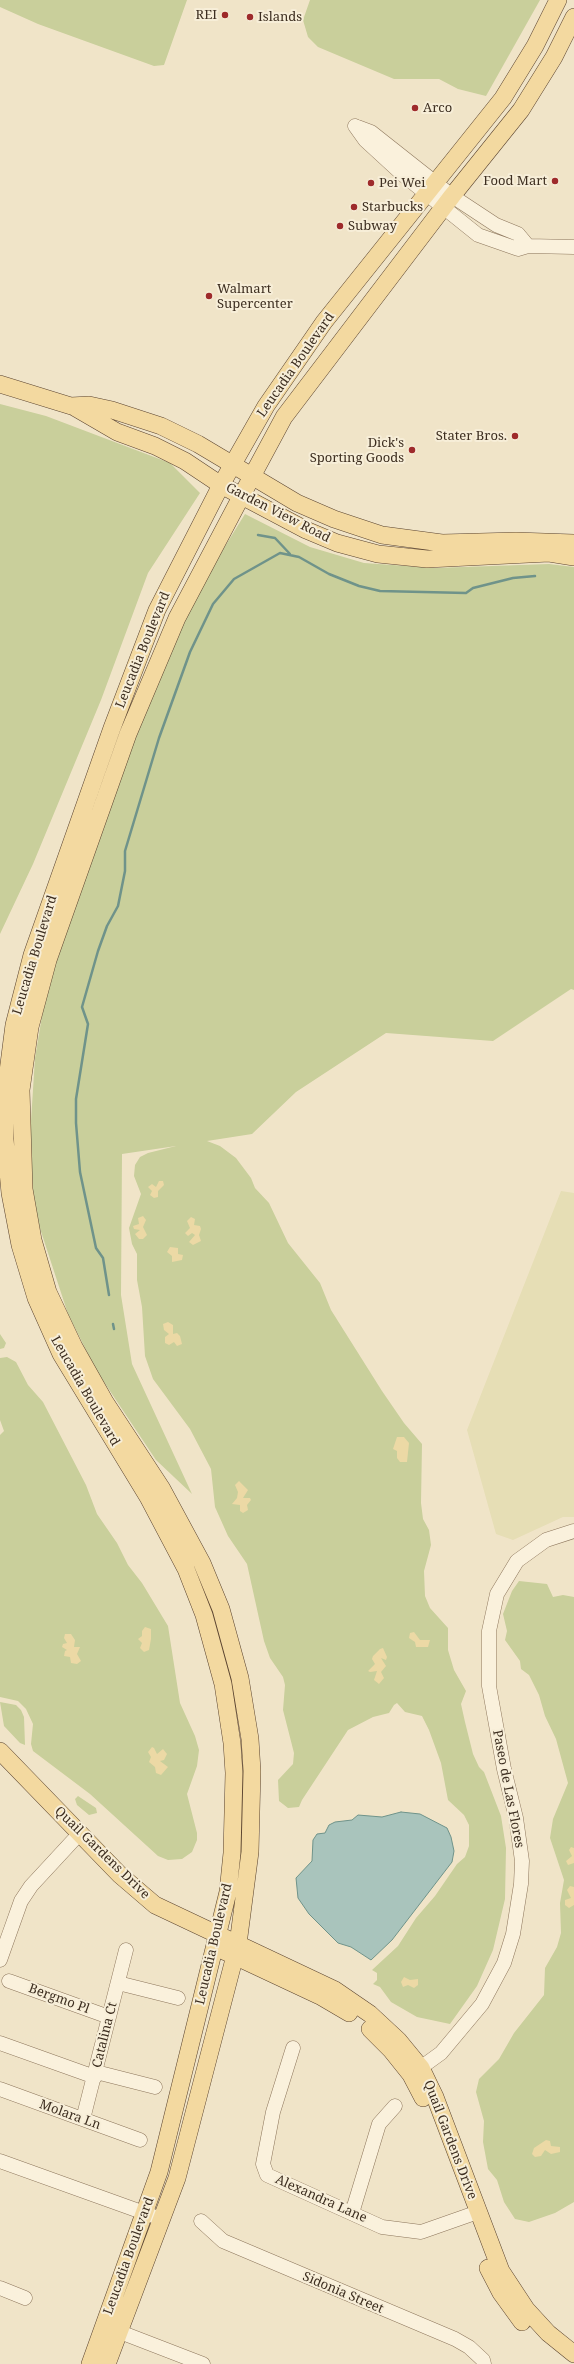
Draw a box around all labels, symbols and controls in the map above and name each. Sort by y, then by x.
place label: REI [196,7,217,23]
place label: Islands [258,9,302,25]
marker: REI [220,10,230,20]
marker: Islands [245,12,255,22]
place label: Arco [423,100,452,116]
marker: Arco [410,103,420,113]
place label: Food Mart [483,173,547,189]
place label: Pei Wei [379,175,425,191]
marker: Food Mart [550,176,560,186]
marker: Pei Wei [366,178,376,188]
place label: Starbucks [362,199,423,215]
marker: Starbucks [349,202,359,212]
place label: Subway [348,218,397,234]
marker: Subway [335,221,345,231]
place label: Walmart Supercenter [217,281,293,312]
marker: Walmart Supercenter [204,291,214,301]
street label: Leucadia Boulevard [254,310,338,420]
place label: Stater Bros. [436,428,507,444]
marker: Stater Bros. [510,431,520,441]
place label: Dick's Sporting Goods [310,435,404,466]
marker: Dick's Sporting Goods [407,445,417,455]
street label: Garden View Road [223,480,333,546]
street label: Leucadia Boulevard [113,590,173,710]
street label: Leucadia Boulevard [9,893,61,1017]
street label: Leucadia Boulevard [47,1333,123,1449]
street label: Paseo de Las Flores [489,1729,527,1849]
street label: Quail Gardens Drive [51,1804,153,1902]
street label: Leucadia Boulevard [192,1882,236,2006]
street label: Bergmo Pl [26,1981,92,2017]
street label: Catalina Ct [89,2001,121,2069]
street label: Quail Gardens Drive [420,2078,480,2202]
street label: Molara Ln [37,2097,103,2133]
street label: Alexandra Lane [273,2172,369,2226]
street label: Leucadia Boulevard [100,2195,158,2317]
street label: Sidonia Street [300,2269,386,2317]

